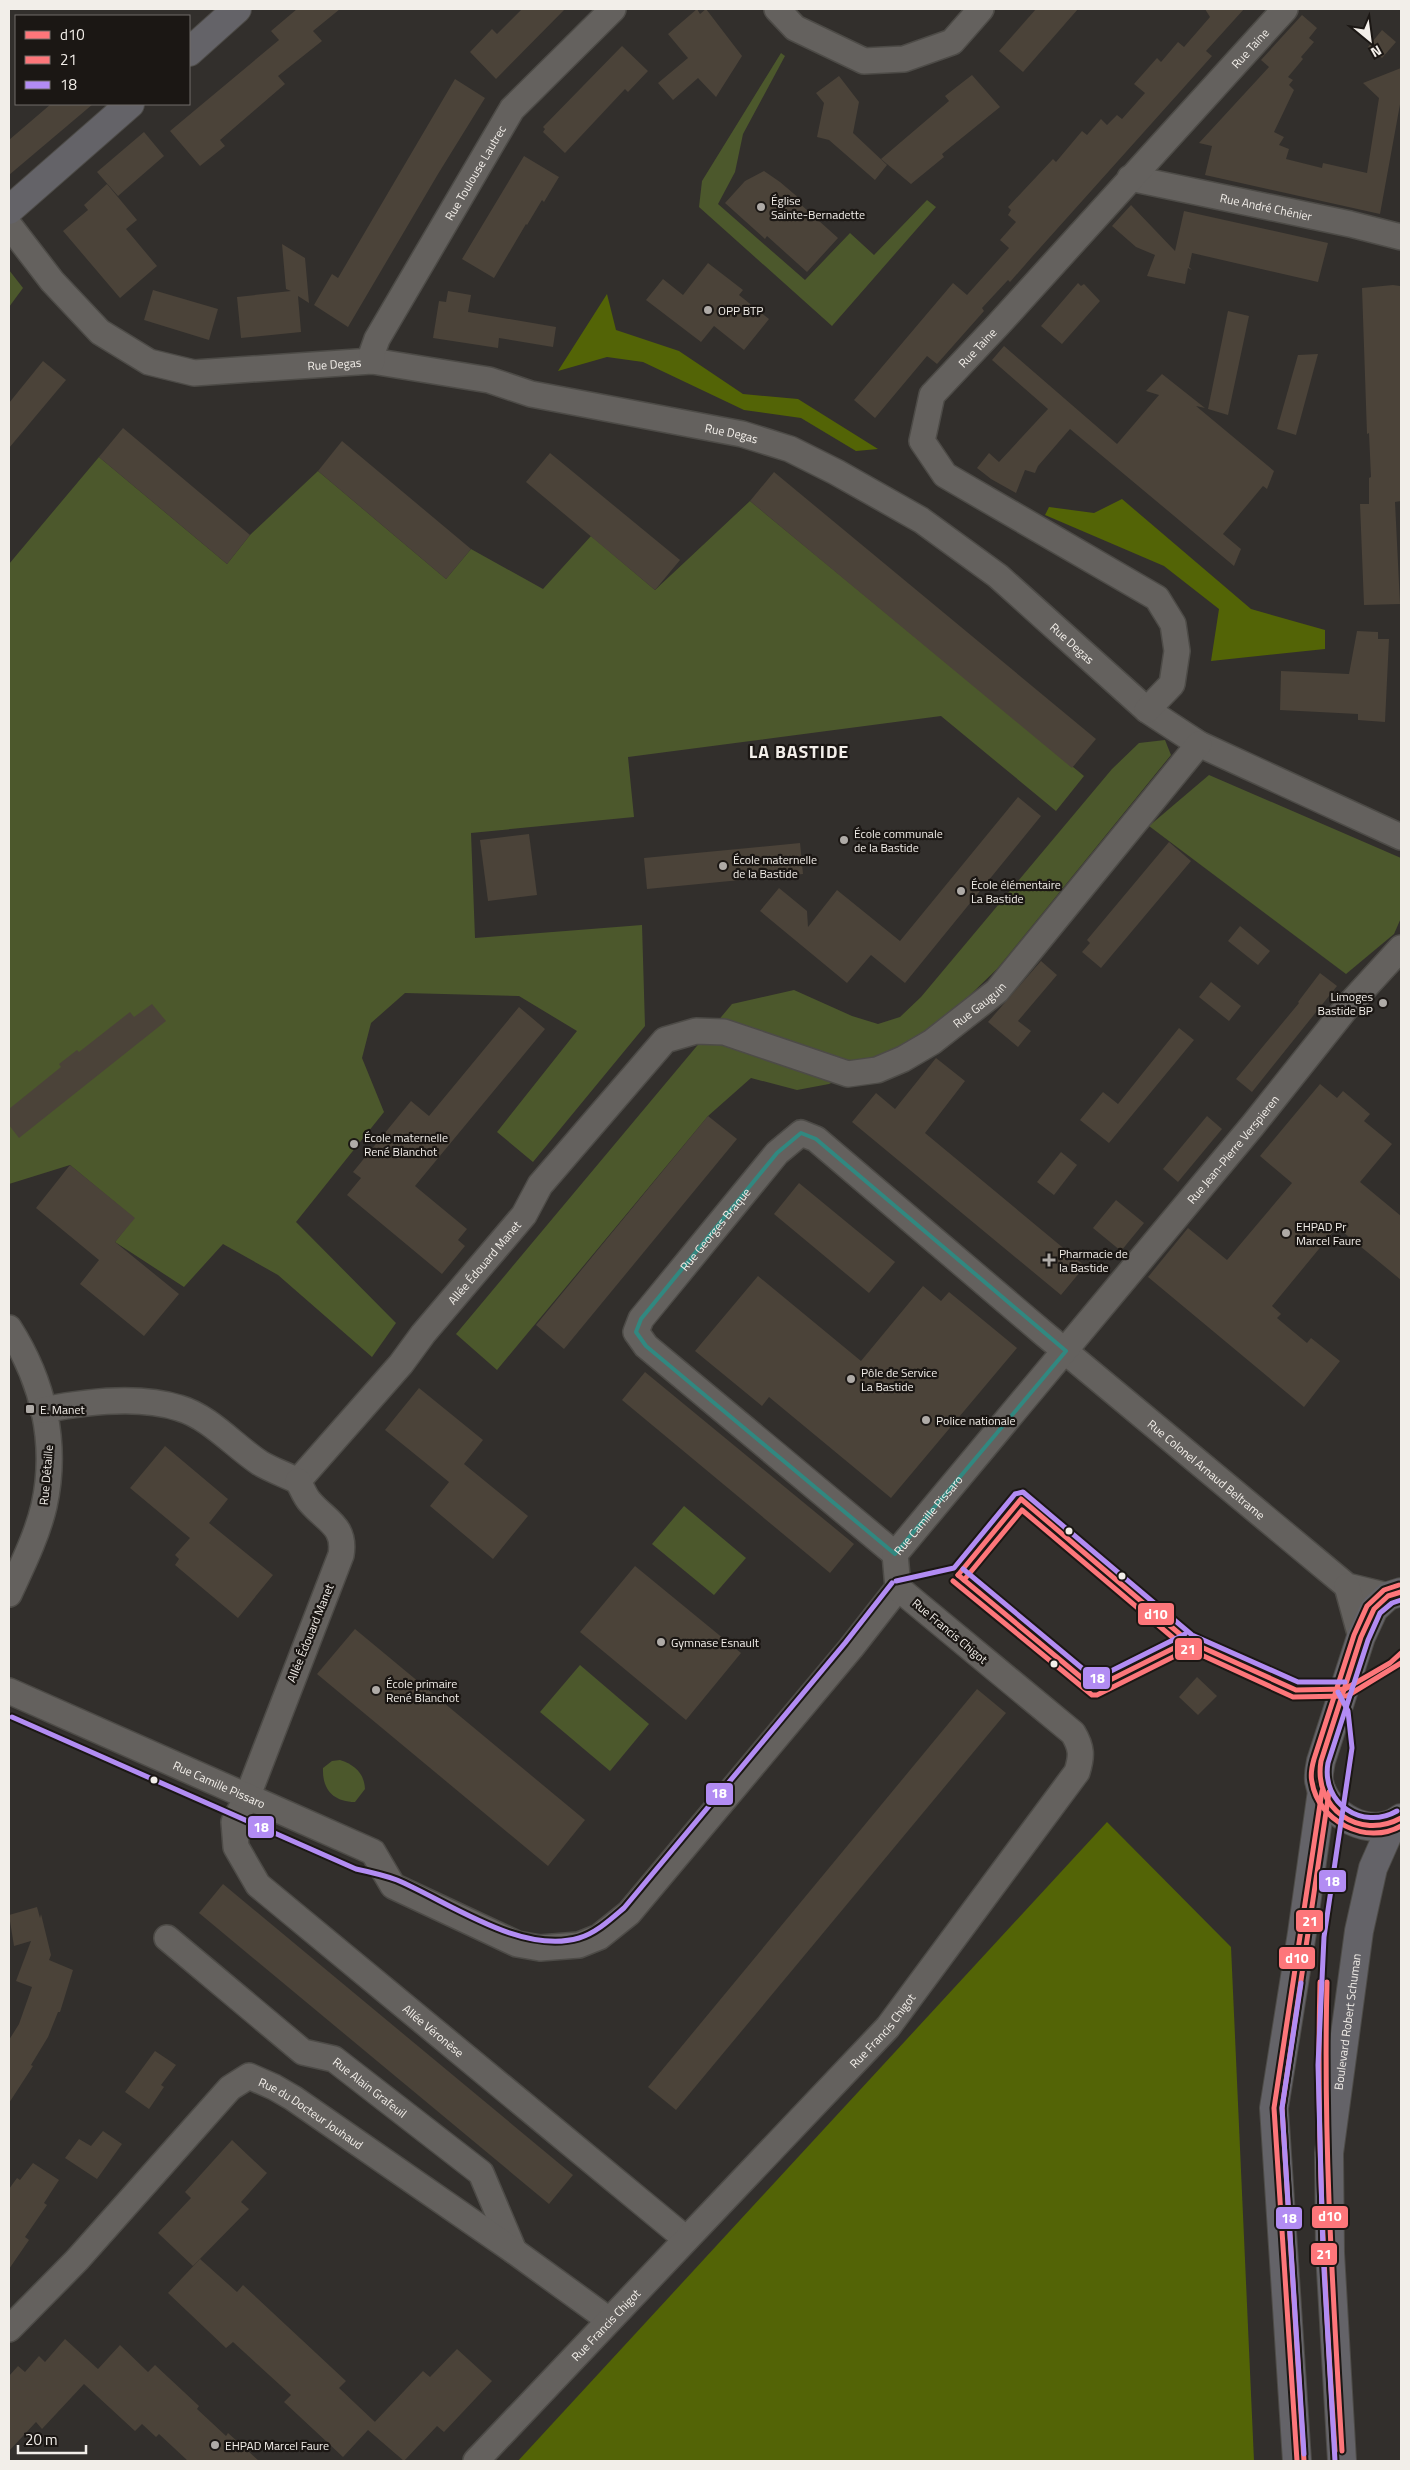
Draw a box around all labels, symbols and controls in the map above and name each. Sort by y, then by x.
legend [15,15,190,105]
north arrow [1345,15,1395,65]
text: d10 [60,23,85,46]
street label: Rue Taine [1226,23,1273,72]
text: N [1367,40,1386,63]
text: 21 [60,48,77,71]
text: 18 [60,73,77,96]
street label: Rue Toulouse Lautrec [439,121,510,224]
street label: Rue André Chénier [1218,188,1314,225]
place label: Église Sainte-Bernadette [771,191,865,224]
marker: Église Sainte-Bernadette [755,201,767,213]
place label: OPP BTP [718,301,763,320]
marker: OPP BTP [702,304,714,316]
street label: Rue Taine [953,323,1001,372]
street label: Rue Degas [307,352,362,375]
street label: Rue Degas [703,418,761,448]
street label: Rue Degas [1046,618,1099,668]
district label: LA BASTIDE [749,738,849,765]
place label: École communale de la Bastide [854,824,943,857]
marker: École communale de la Bastide [838,834,850,846]
place label: École maternelle de la Bastide [733,850,817,883]
marker: École maternelle de la Bastide [717,860,729,872]
place label: École élémentaire La Bastide [971,875,1061,908]
marker: École élémentaire La Bastide [955,885,967,897]
street label: Rue Gauguin [948,978,1010,1032]
place label: Limoges Bastide BP [1318,987,1373,1020]
marker: Limoges Bastide BP [1377,997,1389,1009]
street label: Rue Jean-Pierre Verspieren [1182,1090,1283,1208]
place label: École maternelle René Blanchot [364,1128,448,1161]
marker: École maternelle René Blanchot [348,1138,360,1150]
street label: Rue Georges Braque [675,1183,755,1275]
street label: Allée Édouard Manet [443,1216,526,1308]
place label: EHPAD Pr Marcel Faure [1296,1217,1361,1250]
marker: EHPAD Pr Marcel Faure [1280,1227,1292,1239]
place label: Pharmacie de la Bastide [1059,1244,1128,1277]
marker: Pharmacie de la Bastide [1043,1254,1055,1266]
place label: Pôle de Service La Bastide [861,1363,937,1396]
marker: Pôle de Service La Bastide [845,1373,857,1385]
place label: E. Manet [40,1400,85,1419]
marker: E. Manet [24,1403,36,1415]
place label: Police nationale [936,1411,1016,1430]
marker: Police nationale [920,1414,932,1426]
street label: Rue Colonel Arnaud Beltrame [1144,1414,1270,1524]
street label: Rue Détaille [34,1444,58,1506]
street label: Rue Camille Pissaro [889,1471,967,1559]
unlabelled marker [1064,1526,1074,1536]
unlabelled marker [1117,1571,1127,1581]
street label: Allée Édouard Manet [282,1580,339,1685]
street label: Rue Francis Chigot [908,1594,992,1669]
line badge: d10 [1137,1602,1175,1626]
text: d10 [1144,1603,1168,1624]
place label: Gymnase Esnault [671,1633,760,1652]
marker: Gymnase Esnault [655,1636,667,1648]
line badge: 21 [1174,1637,1203,1661]
text: 21 [1180,1638,1196,1659]
unlabelled marker [1049,1659,1059,1669]
line badge: 18 [1082,1666,1111,1690]
text: 18 [1089,1667,1105,1688]
place label: École primaire René Blanchot [386,1674,460,1707]
marker: École primaire René Blanchot [370,1684,382,1696]
street label: Rue Camille Pissaro [170,1755,269,1813]
unlabelled marker [149,1775,159,1785]
line badge: 18 [705,1782,734,1806]
text: 18 [711,1782,727,1803]
line badge: 18 [247,1815,275,1839]
text: 18 [253,1816,269,1837]
line badge: 18 [1318,1869,1347,1893]
text: 18 [1324,1870,1340,1891]
line badge: 21 [1295,1909,1324,1933]
text: 21 [1302,1910,1318,1931]
line badge: d10 [1278,1946,1316,1970]
text: d10 [1285,1947,1309,1968]
street label: Boulevard Robert Schuman [1328,1952,1365,2091]
street label: Rue Francis Chigot [844,1988,920,2072]
street label: Allée Véronèse [399,1999,468,2061]
street label: Rue Alain Grafeuil [329,2052,411,2122]
street label: Rue du Docteur Jouhaud [256,2072,368,2154]
line badge: d10 [1311,2205,1349,2229]
text: d10 [1318,2205,1342,2226]
line badge: 18 [1275,2206,1303,2230]
text: 18 [1281,2207,1297,2228]
line badge: 21 [1310,2242,1338,2266]
text: 21 [1316,2243,1332,2264]
street label: Rue Francis Chigot [566,2284,645,2365]
scale bar [18,2422,85,2454]
text: 20 m [25,2428,58,2451]
place label: EHPAD Marcel Faure [225,2436,329,2455]
marker: EHPAD Marcel Faure [209,2439,221,2451]

